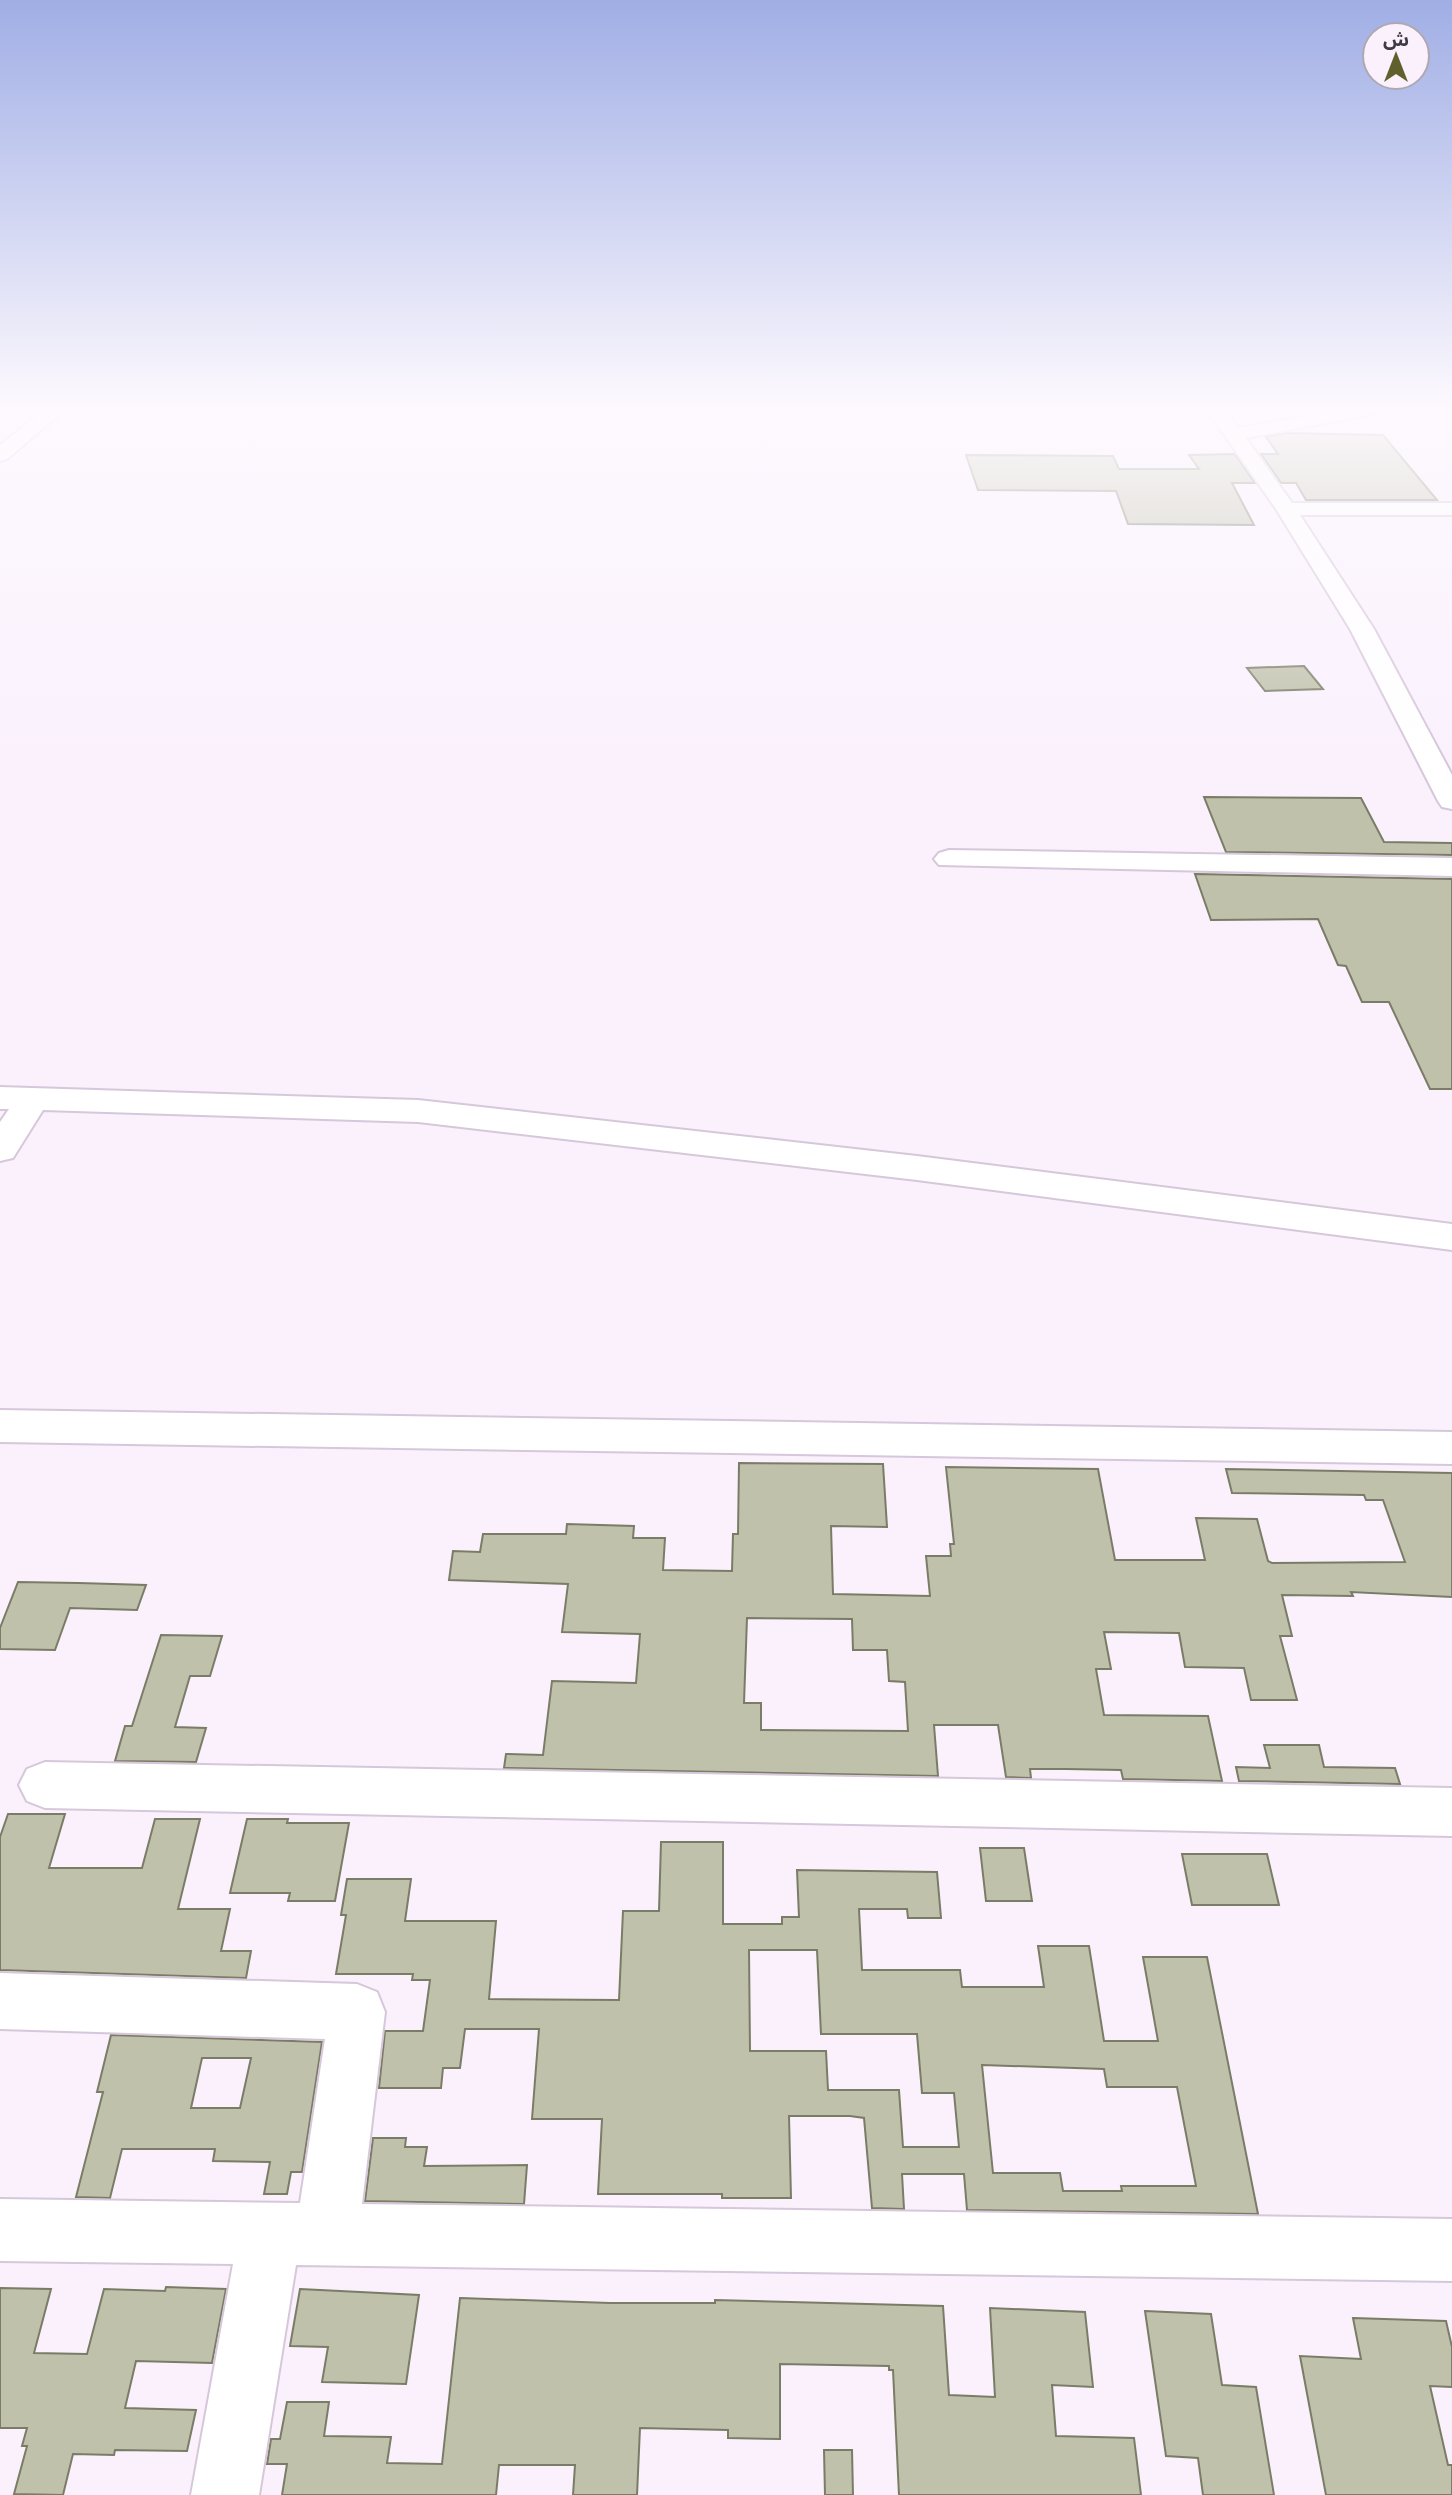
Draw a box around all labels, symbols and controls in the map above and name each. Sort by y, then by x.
north arrow [1361,21,1431,91]
text: ش [1383,29,1409,51]

